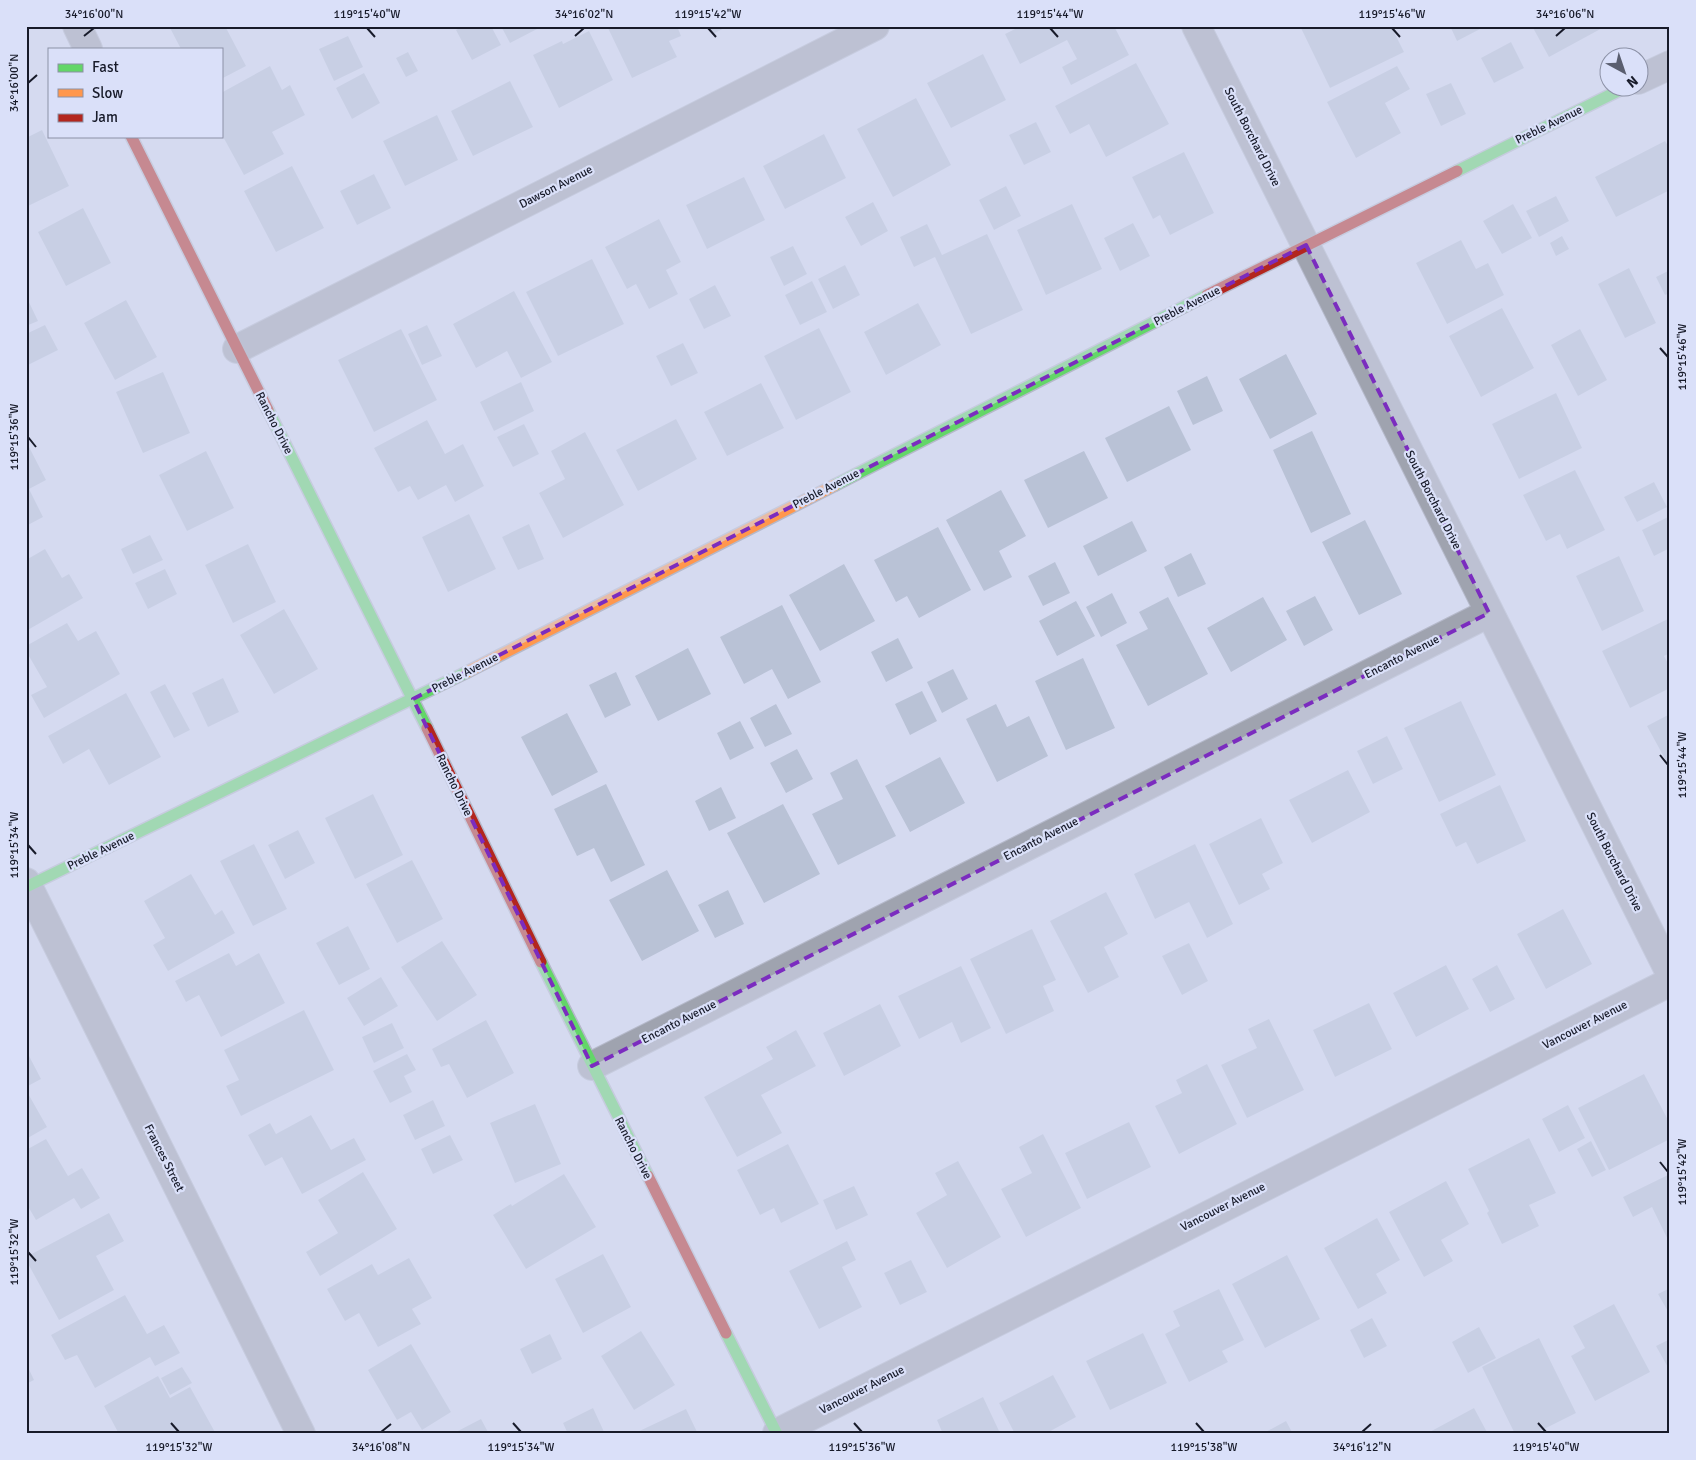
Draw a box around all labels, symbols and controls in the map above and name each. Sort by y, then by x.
text: 34°16'00"N [65,7,123,22]
text: 119°15'40"W [333,7,401,22]
text: 34°16'02"N [555,7,613,22]
text: 119°15'42"W [674,7,742,22]
text: 119°15'44"W [1016,7,1084,22]
text: 119°15'46"W [1358,7,1426,22]
text: 34°16'06"N [1536,7,1594,22]
legend [48,48,222,138]
north arrow [1598,48,1648,98]
text: 34°16'00"N [7,54,22,112]
text: Fast [92,58,119,76]
text: N [1623,72,1641,91]
text: Slow [92,84,123,102]
street label: South Borchard Drive [1221,85,1283,189]
street label: Preble Avenue [1513,102,1585,148]
text: Jam [92,108,118,126]
street label: Dawson Avenue [517,162,595,212]
street label: Preble Avenue [1151,283,1223,329]
text: 119°15'46"W [1675,323,1690,391]
street label: Rancho Drive [252,389,296,457]
text: 119°15'36"W [7,403,22,471]
street label: South Borchard Drive [1402,448,1464,552]
street label: Preble Avenue [790,466,862,512]
street label: Encanto Avenue [1362,632,1442,682]
street label: Preble Avenue [429,650,501,696]
text: 119°15'44"W [1675,731,1690,799]
street label: Rancho Drive [432,751,476,819]
street label: South Borchard Drive [1583,810,1645,914]
text: 119°15'34"W [7,811,22,879]
street label: Encanto Avenue [1001,814,1081,864]
street label: Preble Avenue [65,828,137,874]
street label: Encanto Avenue [639,997,719,1047]
street label: Vancouver Avenue [1540,997,1630,1053]
street label: Rancho Drive [611,1114,655,1182]
street label: Frances Street [141,1122,187,1194]
text: 119°15'42"W [1675,1138,1690,1206]
street label: Vancouver Avenue [1178,1179,1268,1235]
text: 119°15'32"W [7,1218,22,1286]
street label: Vancouver Avenue [817,1362,907,1418]
text: 119°15'32"W [145,1440,213,1455]
text: 34°16'08"N [352,1440,410,1455]
text: 119°15'34"W [487,1440,555,1455]
text: 119°15'36"W [828,1440,896,1455]
text: 119°15'38"W [1170,1440,1238,1455]
text: 34°16'12"N [1333,1440,1391,1455]
text: 119°15'40"W [1512,1440,1580,1455]

